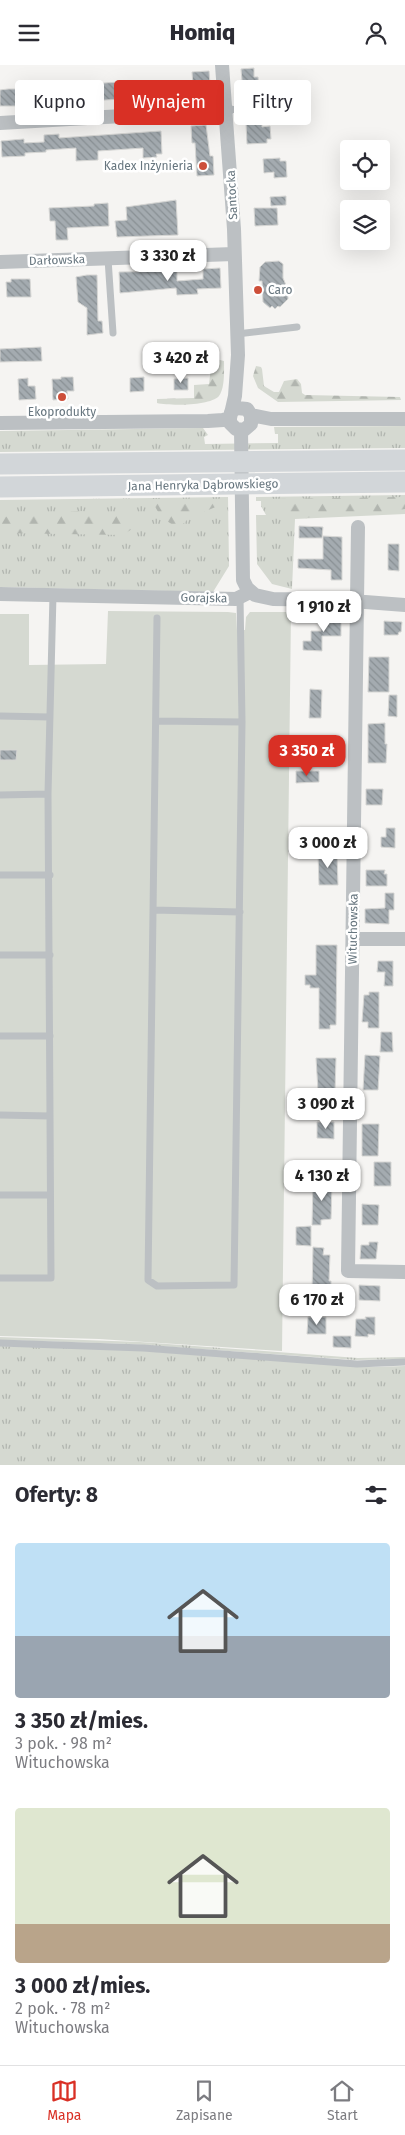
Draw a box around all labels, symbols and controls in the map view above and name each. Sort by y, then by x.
icon: menu [15,19,43,47]
text: Homiq [170,19,235,46]
icon: person [362,19,390,47]
chip: Kupno [15,80,104,125]
chip: Wynajem [114,80,224,125]
chip: Filtry [234,80,311,125]
map controls [340,140,390,250]
button: locate [340,140,390,190]
place label: Kadex Inżynieria [104,159,193,173]
marker: Kadex Inżynieria [197,160,209,172]
street label: Santocka [224,170,240,220]
button: layers [340,200,390,250]
pin: 3 330 zł [116,239,220,282]
text: 3 330 zł [141,246,195,265]
street label: Darłowska [29,252,85,268]
place label: Caro [268,283,292,297]
marker: Caro [252,284,264,296]
pin: 3 420 zł [129,341,233,384]
text: 3 420 zł [153,348,209,367]
marker: Ekoprodukty [56,391,68,403]
place label: Ekoprodukty [28,405,96,419]
street label: Jana Henryka Dąbrowskiego [128,477,278,493]
street label: Gorajska [181,591,227,605]
pin: 1 910 zł [272,591,376,633]
text: 1 910 zł [297,597,351,616]
pin: 3 350 zł [255,735,359,777]
text: 3 350 zł [279,741,335,760]
pin: 3 000 zł [276,827,380,869]
text: 3 000 zł [300,833,356,852]
street label: Wituchowska [345,893,361,965]
pin: 3 090 zł [274,1087,378,1130]
text: 3 090 zł [298,1094,354,1113]
pin: 4 130 zł [270,1159,374,1202]
text: 4 130 zł [295,1166,349,1185]
pin: 6 170 zł [265,1283,369,1326]
text: 6 170 zł [290,1290,344,1309]
icon: filters [362,1481,390,1509]
text: Oferty: 8 [15,1482,98,1508]
icon: home [158,1576,248,1666]
text: 3 350 zł/mies. [15,1708,148,1734]
text: 3 pok. · 98 m² [15,1734,112,1753]
text: Wituchowska [15,1753,110,1772]
icon: home [158,1841,248,1931]
text: 3 000 zł/mies. [15,1973,150,1999]
text: 2 pok. · 78 m² [15,1999,110,2018]
text: Wituchowska [15,2018,110,2037]
tab: Mapa [47,2077,82,2124]
tab: Zapisane [176,2077,233,2124]
tab: Start [327,2077,358,2124]

